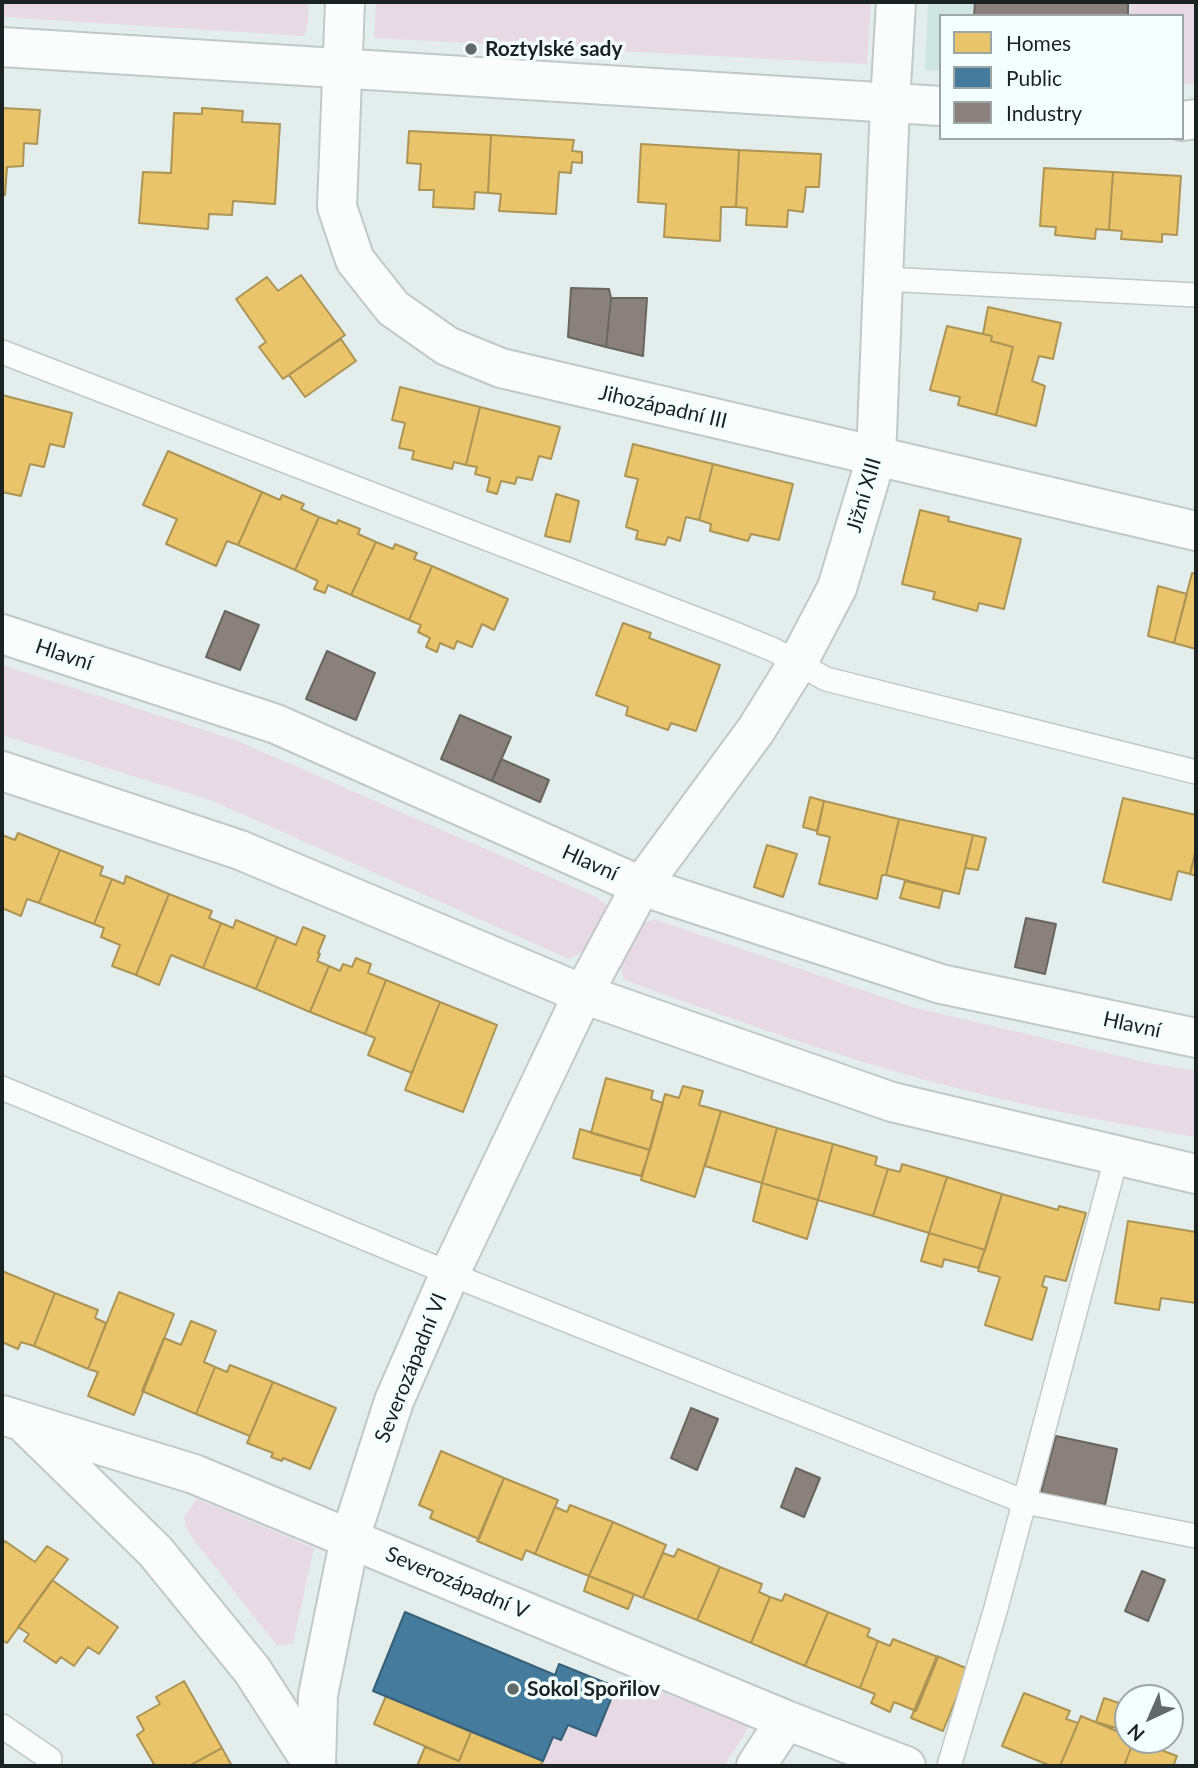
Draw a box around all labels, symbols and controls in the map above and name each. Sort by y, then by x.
legend [939,14,1184,140]
text: Homes [1006,30,1071,55]
place label: Roztylské sady [485,36,623,62]
marker: Roztylské sady [463,41,479,57]
text: Public [1006,65,1062,90]
text: Industry [1006,100,1082,125]
street label: Jihozápadní III [596,380,730,434]
street label: Jižní XIII [841,455,887,535]
street label: Hlavní [32,634,96,676]
street label: Hlavní [558,840,622,886]
street label: Hlavní [1101,1007,1163,1043]
street label: Severozápadní VI [370,1290,452,1446]
street label: Severozápadní V [382,1542,532,1624]
place label: Sokol Spořilov [527,1676,660,1702]
marker: Sokol Spořilov [505,1681,521,1697]
north arrow [1114,1684,1184,1754]
text: N [1122,1720,1149,1746]

